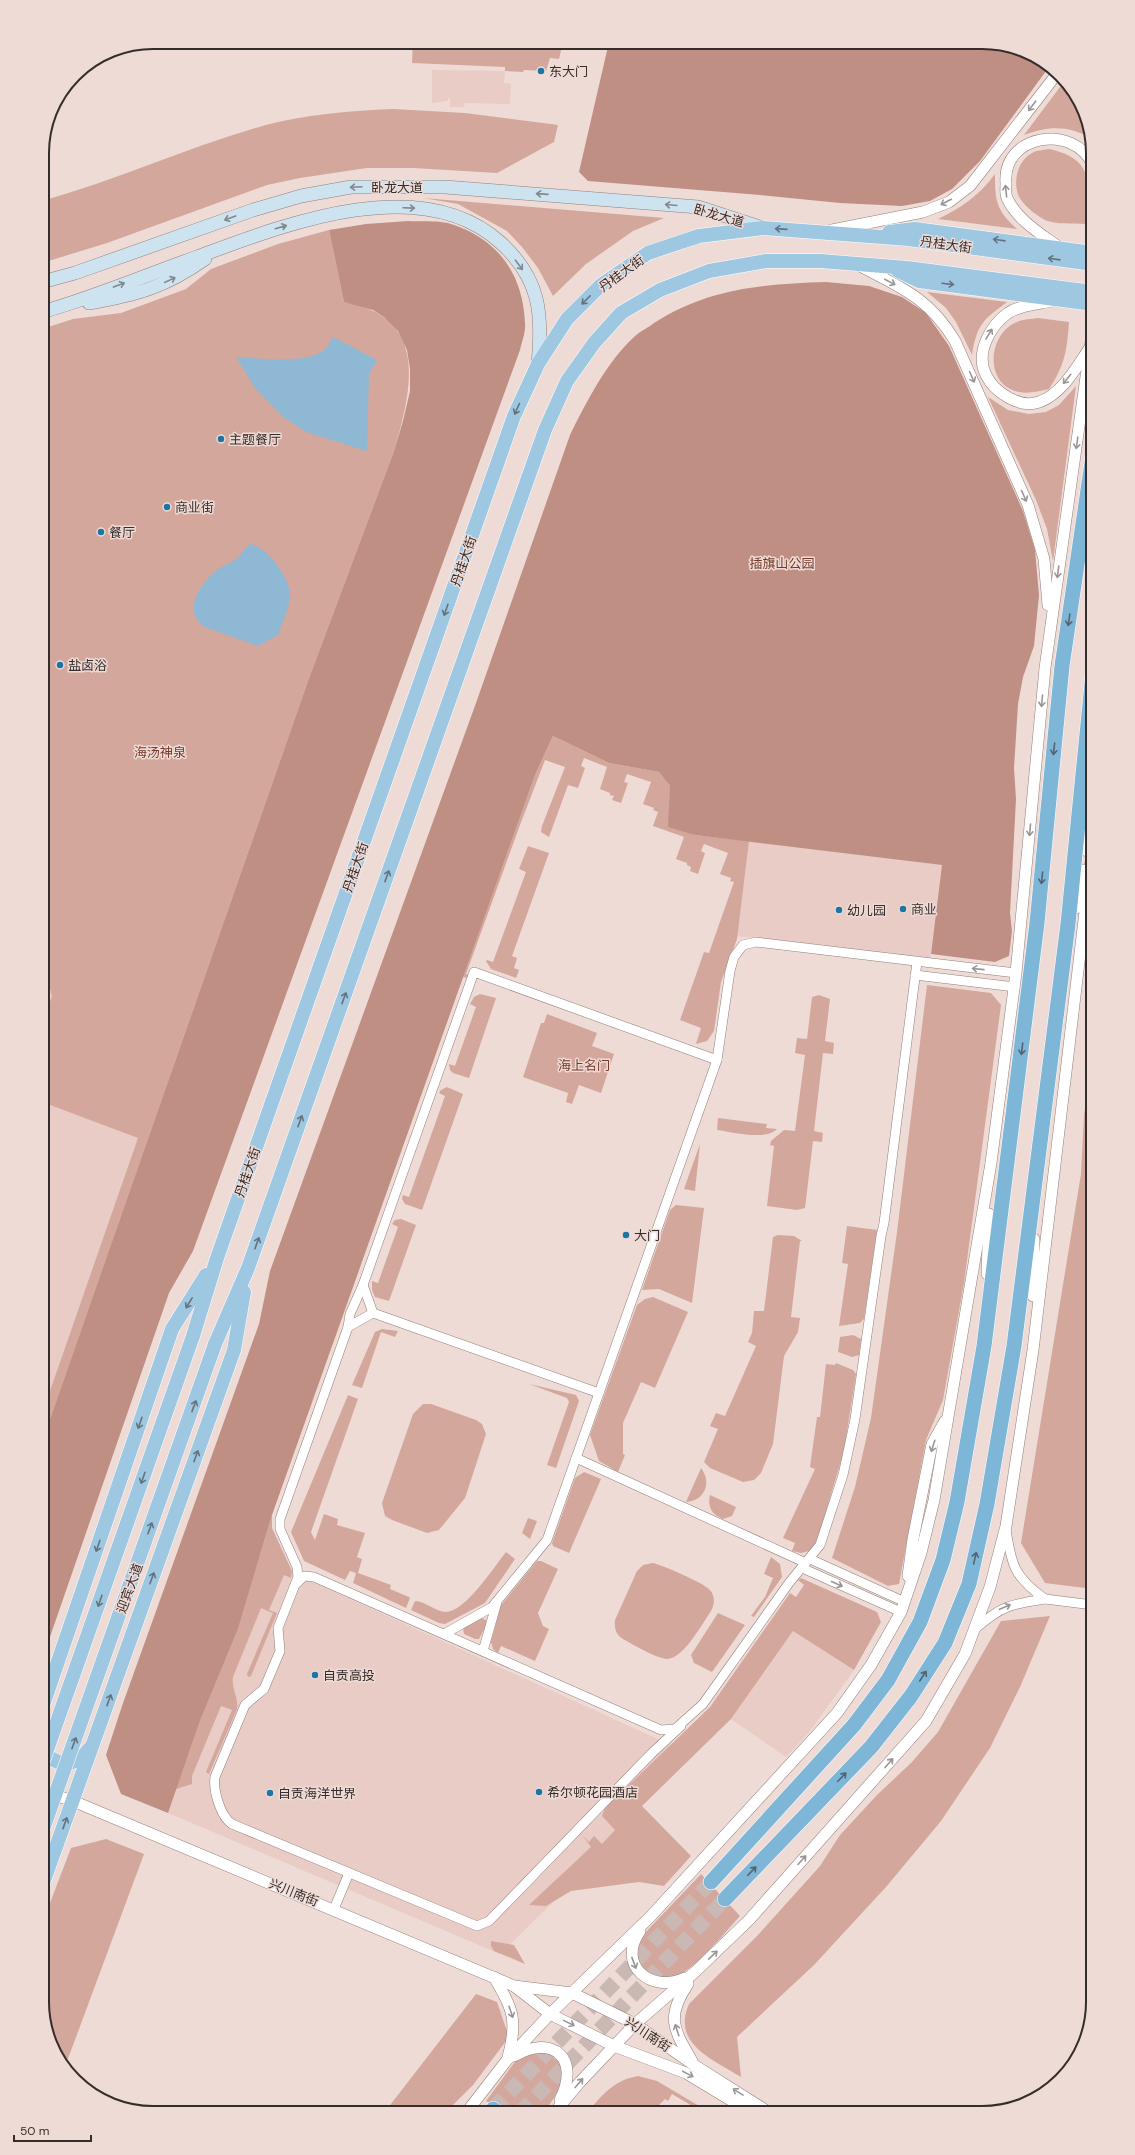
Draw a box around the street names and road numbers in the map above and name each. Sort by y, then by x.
street label: 卧龙大道 [371,179,423,196]
street label: 卧龙大道 [692,200,746,231]
street label: 丹桂大街 [919,232,973,257]
street label: 丹桂大街 [595,251,647,296]
street label: 丹桂大街 [447,534,480,589]
street label: 丹桂大街 [339,840,372,895]
street label: 丹桂大街 [231,1145,264,1200]
street label: 迎宾大道 [113,1561,146,1616]
street label: 兴川南街 [267,1875,321,1910]
street label: 兴川南街 [621,2013,674,2056]

